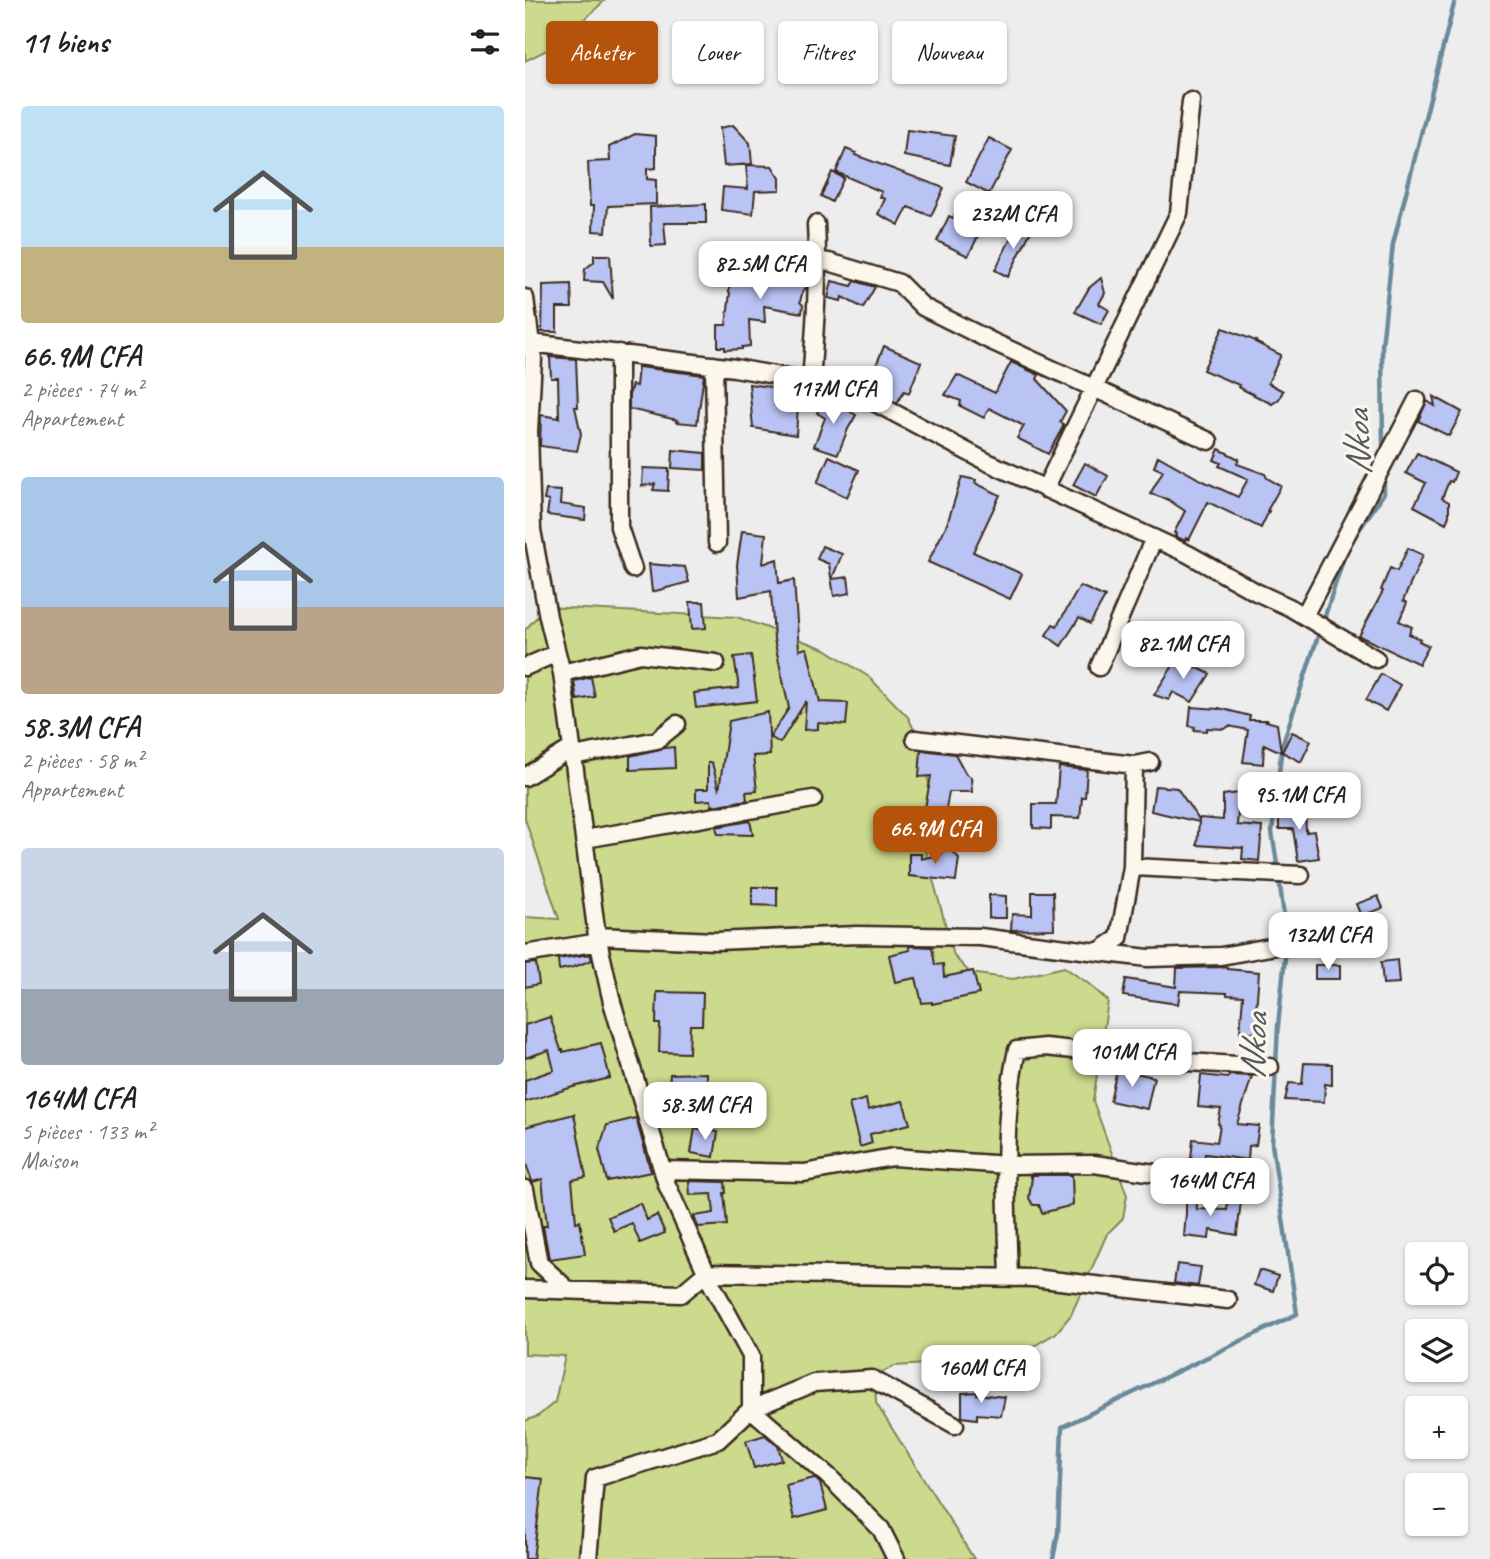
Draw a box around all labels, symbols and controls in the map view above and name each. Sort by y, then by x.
chip: Acheter [546,21,658,84]
chip: Louer [672,21,764,84]
chip: Filtres [778,21,878,84]
chip: Nouveau [892,21,1007,84]
text: 11 biens [21,23,109,61]
icon: filters [466,23,504,61]
icon: home [200,152,326,278]
pin: 232M CFA [941,191,1085,251]
text: 232M CFA [970,199,1056,228]
pin: 82.5M CFA [680,242,840,301]
text: 82.5M CFA [715,249,805,278]
text: 66.9M CFA [21,337,141,375]
pin: 117M CFA [761,366,905,426]
text: 117M CFA [790,374,876,403]
text: 2 pièces · 74 m² [21,375,143,404]
text: Appartement [21,404,123,433]
water label: Nkoa [1333,407,1381,476]
icon: home [200,523,326,649]
pin: 82.1M CFA [1103,622,1263,681]
text: 82.1M CFA [1137,629,1229,658]
text: 58.3M CFA [21,708,140,746]
text: 2 pièces · 58 m² [21,746,143,775]
pin: 95.1M CFA [1219,772,1379,832]
text: Appartement [21,775,123,804]
text: 95.1M CFA [1254,780,1344,809]
pin: 66.9M CFA [855,806,1015,866]
text: 66.9M CFA [889,814,981,843]
icon: home [200,894,326,1020]
pin: 132M CFA [1256,912,1400,972]
text: 132M CFA [1285,920,1371,949]
water label: Nkoa [1227,1009,1279,1080]
pin: 101M CFA [1060,1030,1204,1089]
text: 101M CFA [1089,1037,1175,1066]
text: 164M CFA [21,1079,135,1117]
pin: 58.3M CFA [625,1082,785,1142]
text: 58.3M CFA [660,1090,750,1119]
text: 5 pièces · 133 m² [21,1117,153,1146]
text: Maison [21,1146,78,1175]
pin: 164M CFA [1138,1158,1282,1218]
text: 164M CFA [1166,1166,1254,1195]
map controls [1405,1242,1468,1536]
button: locate [1405,1242,1468,1305]
button: layers [1405,1319,1468,1382]
pin: 160M CFA [909,1346,1053,1405]
text: 160M CFA [937,1353,1025,1382]
button: + [1405,1396,1468,1459]
button: − [1405,1473,1468,1536]

